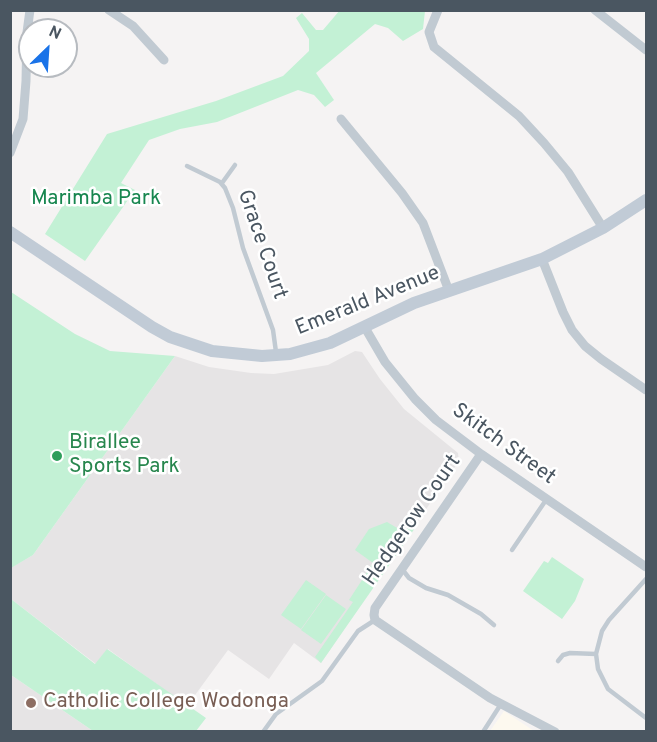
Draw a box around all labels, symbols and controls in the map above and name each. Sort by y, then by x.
north arrow [18,18,78,78]
text: N [45,22,64,45]
park label: Marimba Park [31,187,161,213]
street label: Grace Court [230,187,292,303]
street label: Emerald Avenue [292,262,444,342]
street label: Skitch Street [446,399,560,491]
place label: Birallee Sports Park [69,431,180,481]
marker: Birallee Sports Park [50,449,64,463]
street label: Hedgerow Court [358,451,468,591]
place label: Catholic College Wodonga [43,690,289,716]
marker: Catholic College Wodonga [24,696,38,710]

